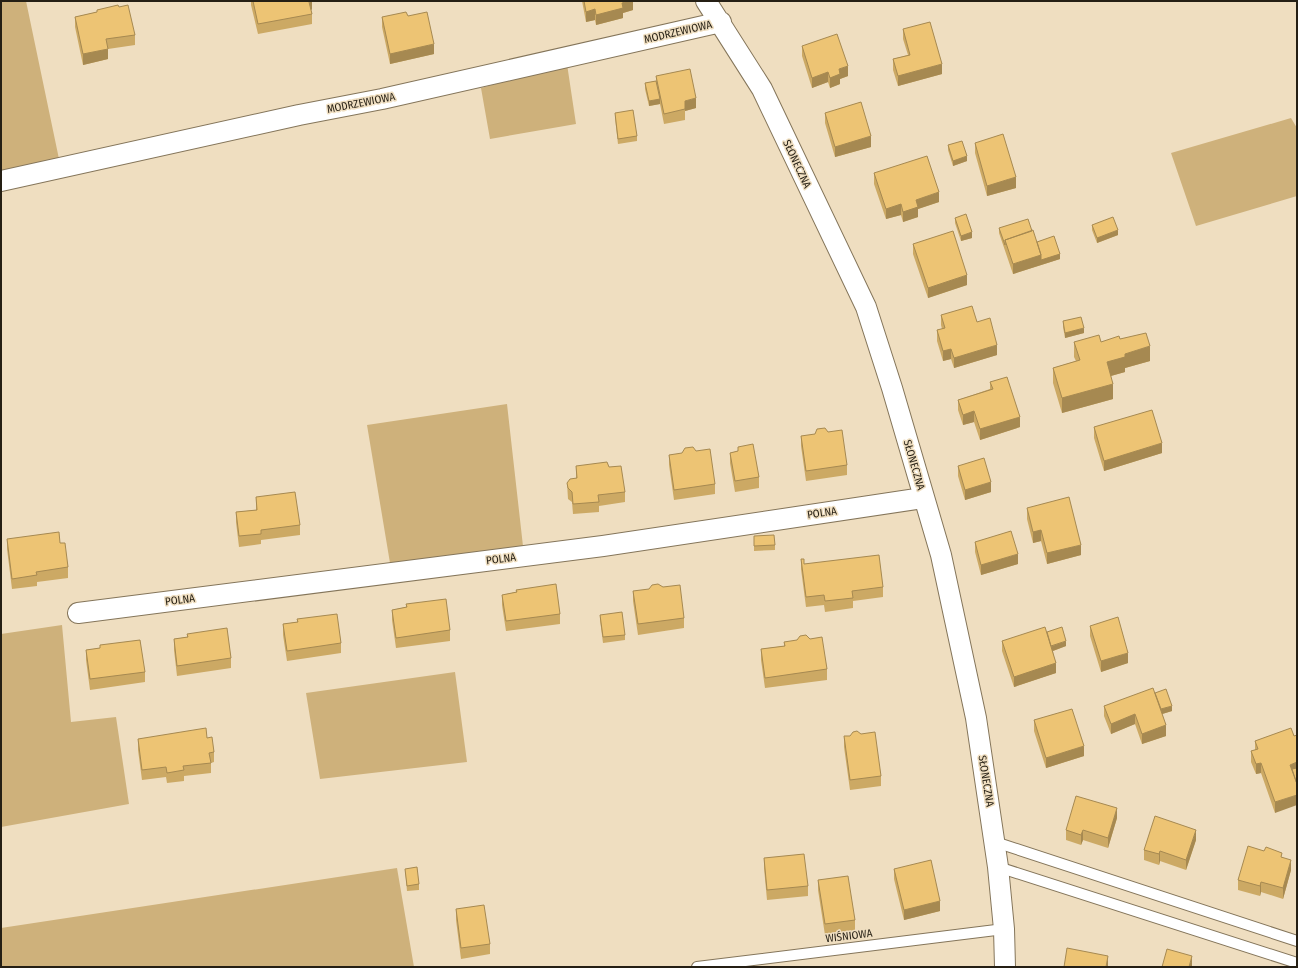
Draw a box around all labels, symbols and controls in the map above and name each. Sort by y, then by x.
street label: MODRZEWIOWA [643,18,713,46]
street label: MODRZEWIOWA [326,90,396,116]
street label: SŁONECZNA [780,138,814,190]
street label: SŁONECZNA [901,438,927,492]
street label: POLNA [806,504,838,522]
street label: POLNA [485,551,517,567]
street label: POLNA [164,592,196,608]
street label: SŁONECZNA [976,754,997,808]
street label: WIŚNIOWA [825,926,873,945]

